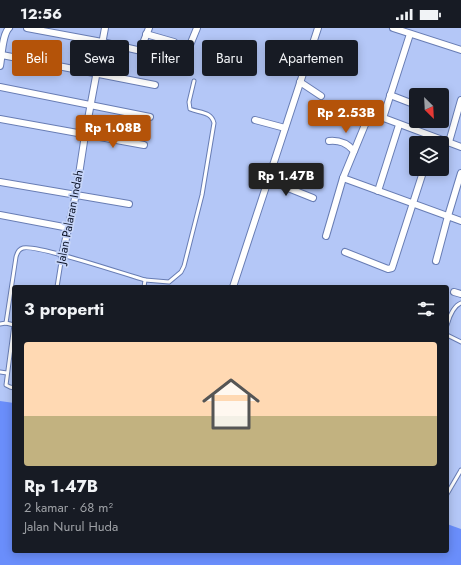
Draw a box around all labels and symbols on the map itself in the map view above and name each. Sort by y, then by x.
north arrow [409,88,449,128]
pin: Rp 2.53B [305,100,387,134]
pin: Rp 1.08B [72,115,154,149]
pin: Rp 1.47B [245,163,327,197]
street label: Jalan Palaran Indah [52,168,88,268]

